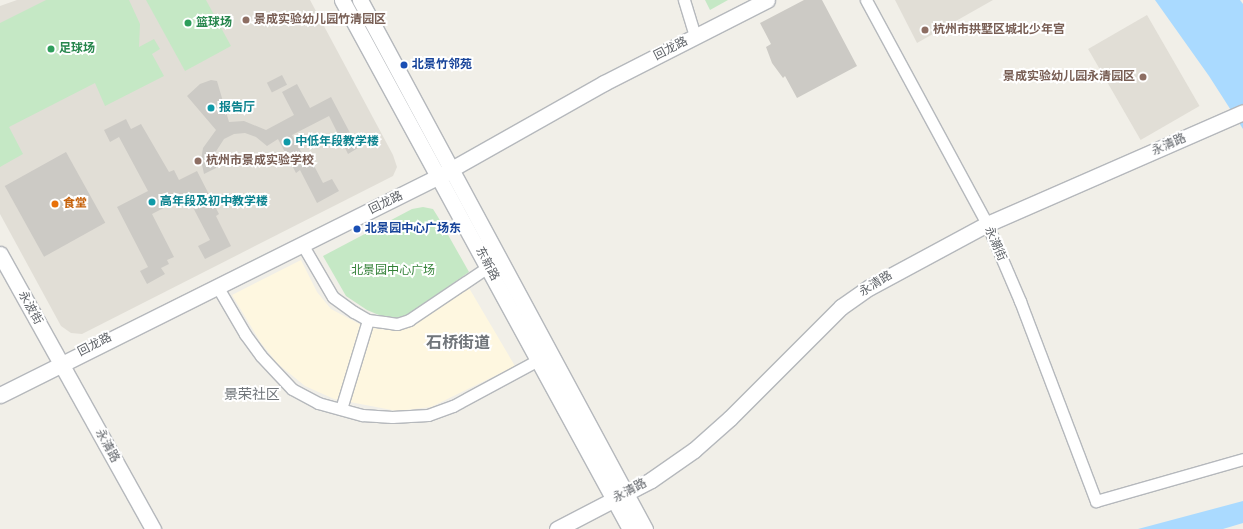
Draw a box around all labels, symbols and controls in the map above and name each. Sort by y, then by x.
place label: 景成实验幼儿园竹清园区 [254,13,386,27]
marker: 景成实验幼儿园竹清园区 [241,15,251,25]
place label: 篮球场 [196,16,232,30]
marker: 篮球场 [183,18,193,28]
place label: 杭州市拱墅区城北少年宫 [933,23,1065,37]
marker: 杭州市拱墅区城北少年宫 [920,25,930,35]
street label: 回龙路 [652,34,690,64]
place label: 足球场 [59,42,95,56]
marker: 足球场 [46,44,56,54]
place label: 北景竹邻苑 [412,58,472,72]
marker: 北景竹邻苑 [399,60,409,70]
place label: 景成实验幼儿园永清园区 [1003,70,1135,84]
marker: 景成实验幼儿园永清园区 [1138,72,1148,82]
place label: 报告厅 [219,101,255,115]
marker: 报告厅 [206,103,216,113]
street label: 永清路 [1150,131,1188,159]
place label: 中低年段教学楼 [295,135,379,149]
marker: 中低年段教学楼 [282,137,292,147]
place label: 杭州市景成实验学校 [206,154,314,168]
marker: 杭州市景成实验学校 [193,156,203,166]
street label: 回龙路 [367,189,405,217]
place label: 高年段及初中教学楼 [160,195,268,209]
place label: 食堂 [63,197,87,211]
marker: 高年段及初中教学楼 [147,197,157,207]
marker: 食堂 [50,199,60,209]
place label: 北景园中心广场东 [365,222,461,236]
marker: 北景园中心广场东 [352,224,362,234]
street label: 永潮街 [981,225,1009,263]
street label: 东新路 [472,245,502,283]
park label: 北景园中心广场 [351,264,435,278]
street label: 永清路 [857,268,895,300]
street label: 永波街 [15,289,45,327]
street label: 回龙路 [76,330,114,360]
district label: 石桥街道 [426,333,490,353]
district label: 景荣社区 [224,387,280,403]
street label: 永清路 [92,427,122,465]
street label: 永清路 [611,476,649,506]

